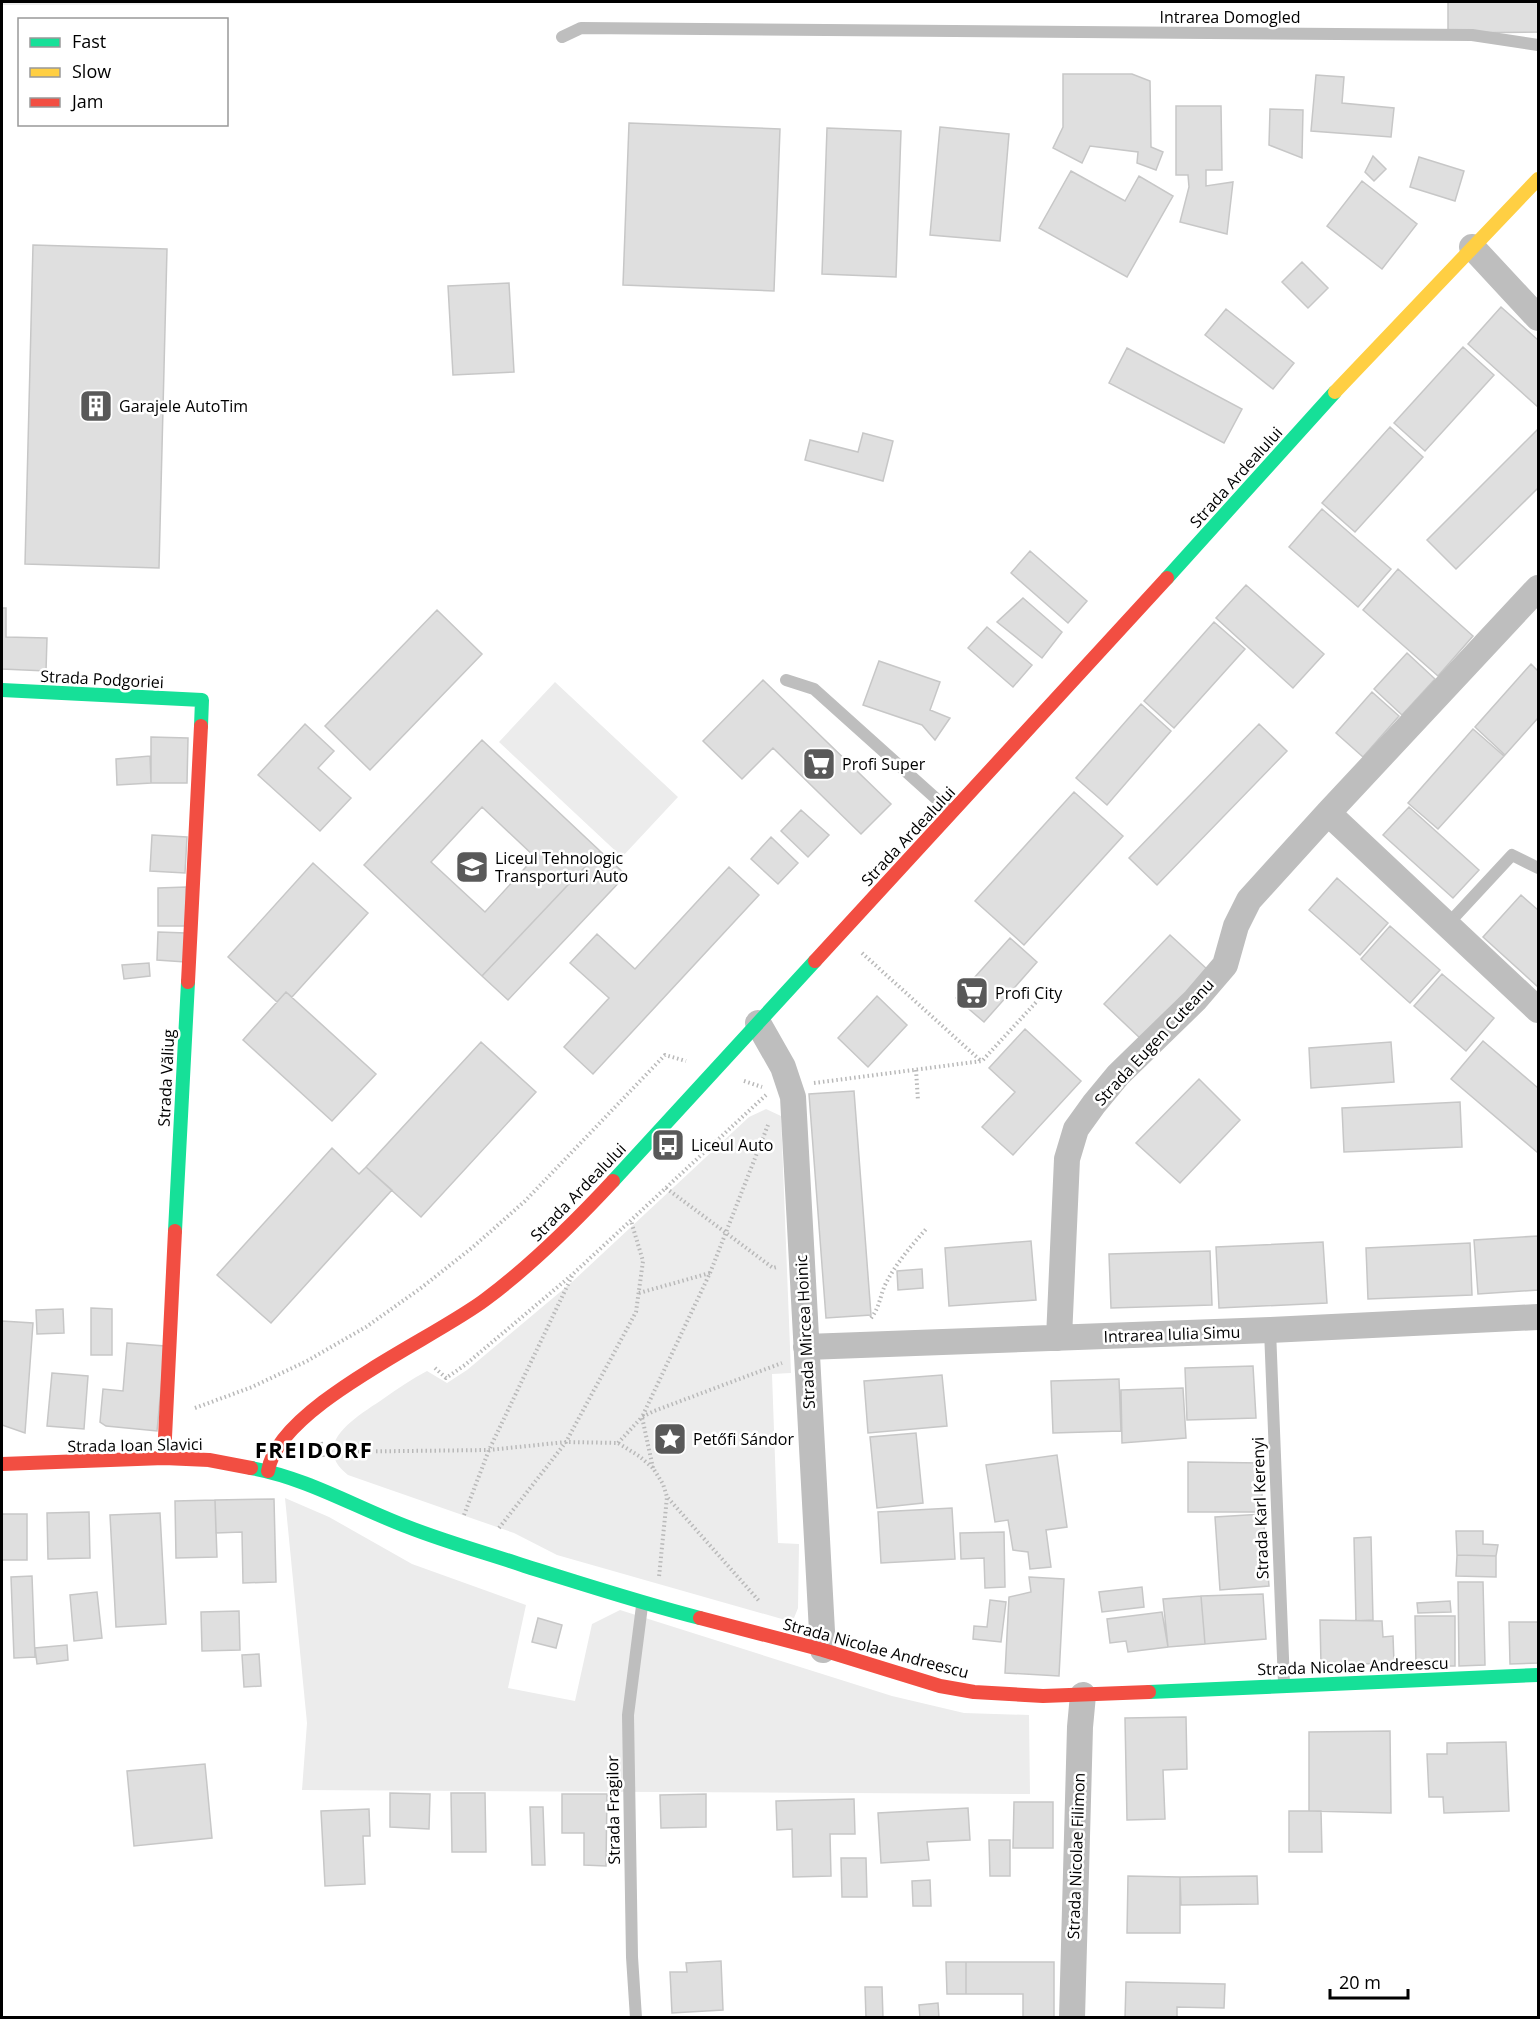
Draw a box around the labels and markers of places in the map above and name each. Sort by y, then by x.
building icon: Garajele AutoTim [78,388,114,424]
place label: Garajele AutoTim [119,395,248,417]
supermarket icon: Profi Super [801,746,837,782]
place label: Profi Super [842,753,926,775]
place label: Liceul Tehnologic Transporturi Auto [495,847,628,887]
school or university icon: Liceul Tehnologic Transporturi Auto [454,849,490,885]
supermarket icon: Profi City [954,975,990,1011]
place label: Profi City [995,982,1063,1004]
bus stop icon: Liceul Auto [650,1127,686,1163]
place label: Liceul Auto [691,1134,773,1156]
place icon: Petőfi Sándor [652,1421,688,1457]
place label: Petőfi Sándor [693,1428,794,1450]

